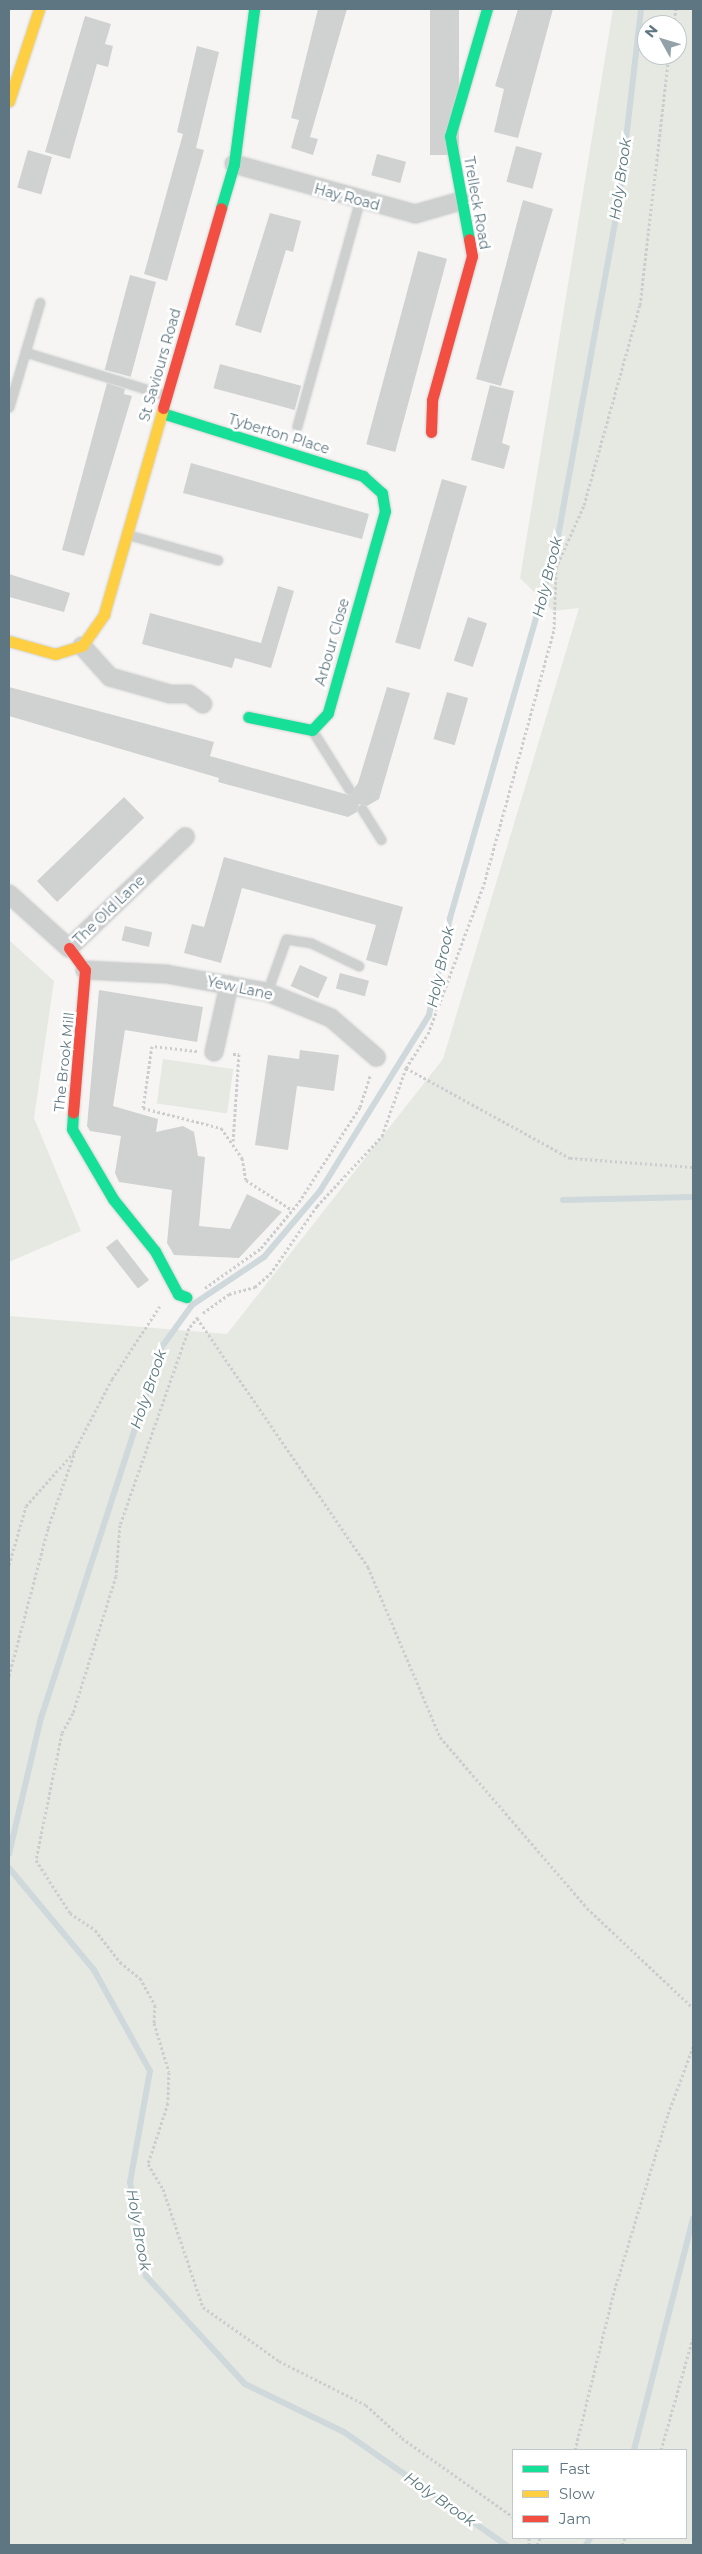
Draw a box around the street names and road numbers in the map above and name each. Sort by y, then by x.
street label: Trelleck Road [461,155,493,251]
street label: Hay Road [312,180,382,214]
street label: St Saviours Road [136,306,184,424]
street label: Tyberton Place [226,411,332,457]
street label: Arbour Close [311,596,353,688]
street label: The Old Lane [70,872,148,948]
street label: Yew Lane [206,973,274,1003]
street label: The Brook Mill [50,1011,78,1113]

